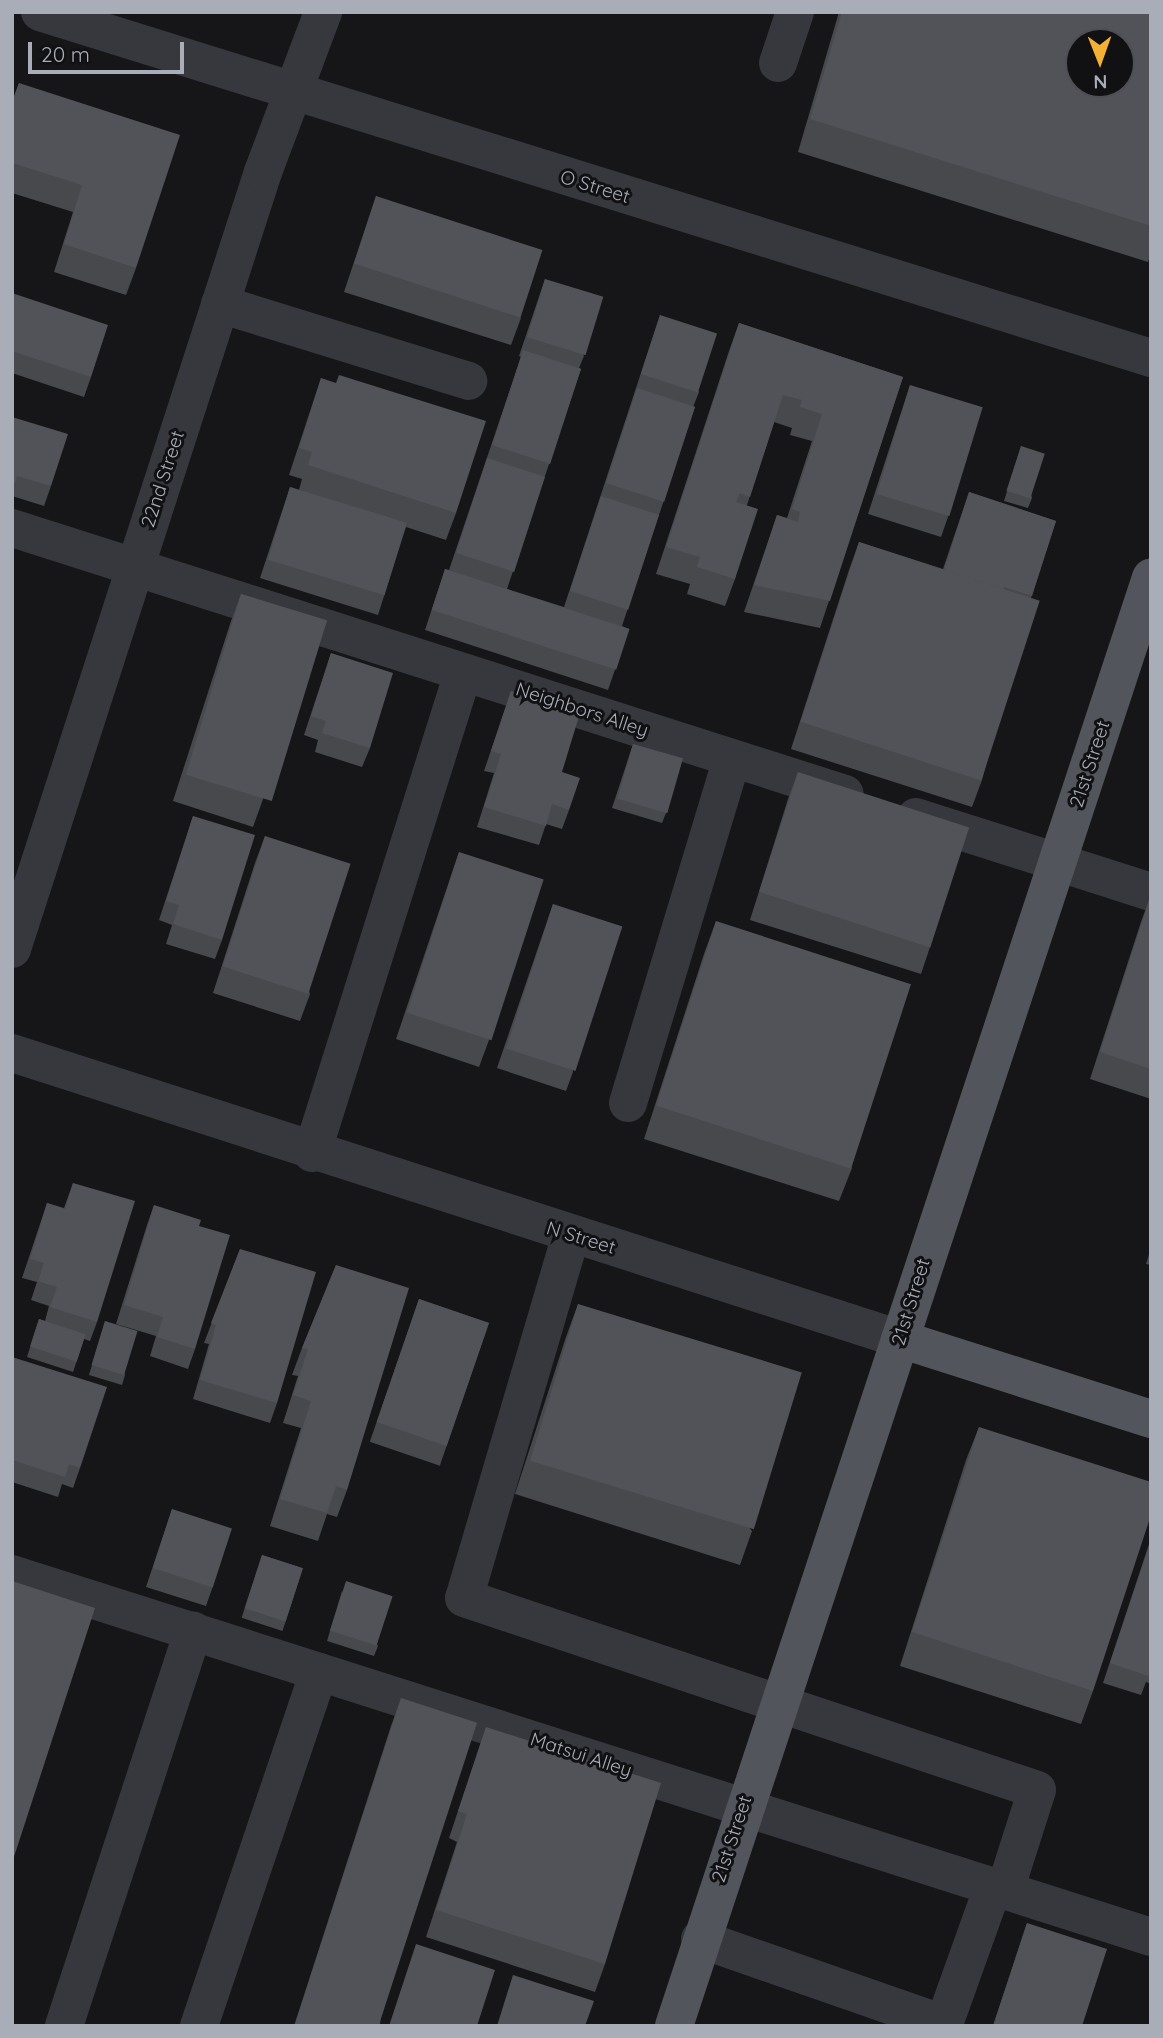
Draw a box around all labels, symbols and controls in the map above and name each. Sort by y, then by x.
scale bar [32,28,187,72]
north arrow [1065,28,1135,98]
text: 20 m [41,41,90,67]
text: N [1093,70,1108,94]
street label: O Street [557,166,633,208]
street label: 22nd Street [137,428,189,530]
street label: Neighbors Alley [513,678,651,742]
street label: 21st Street [1065,718,1115,810]
street label: N Street [544,1217,618,1259]
street label: 21st Street [887,1256,935,1348]
street label: Matsui Alley [527,1728,635,1782]
street label: 21st Street [707,1793,757,1885]

